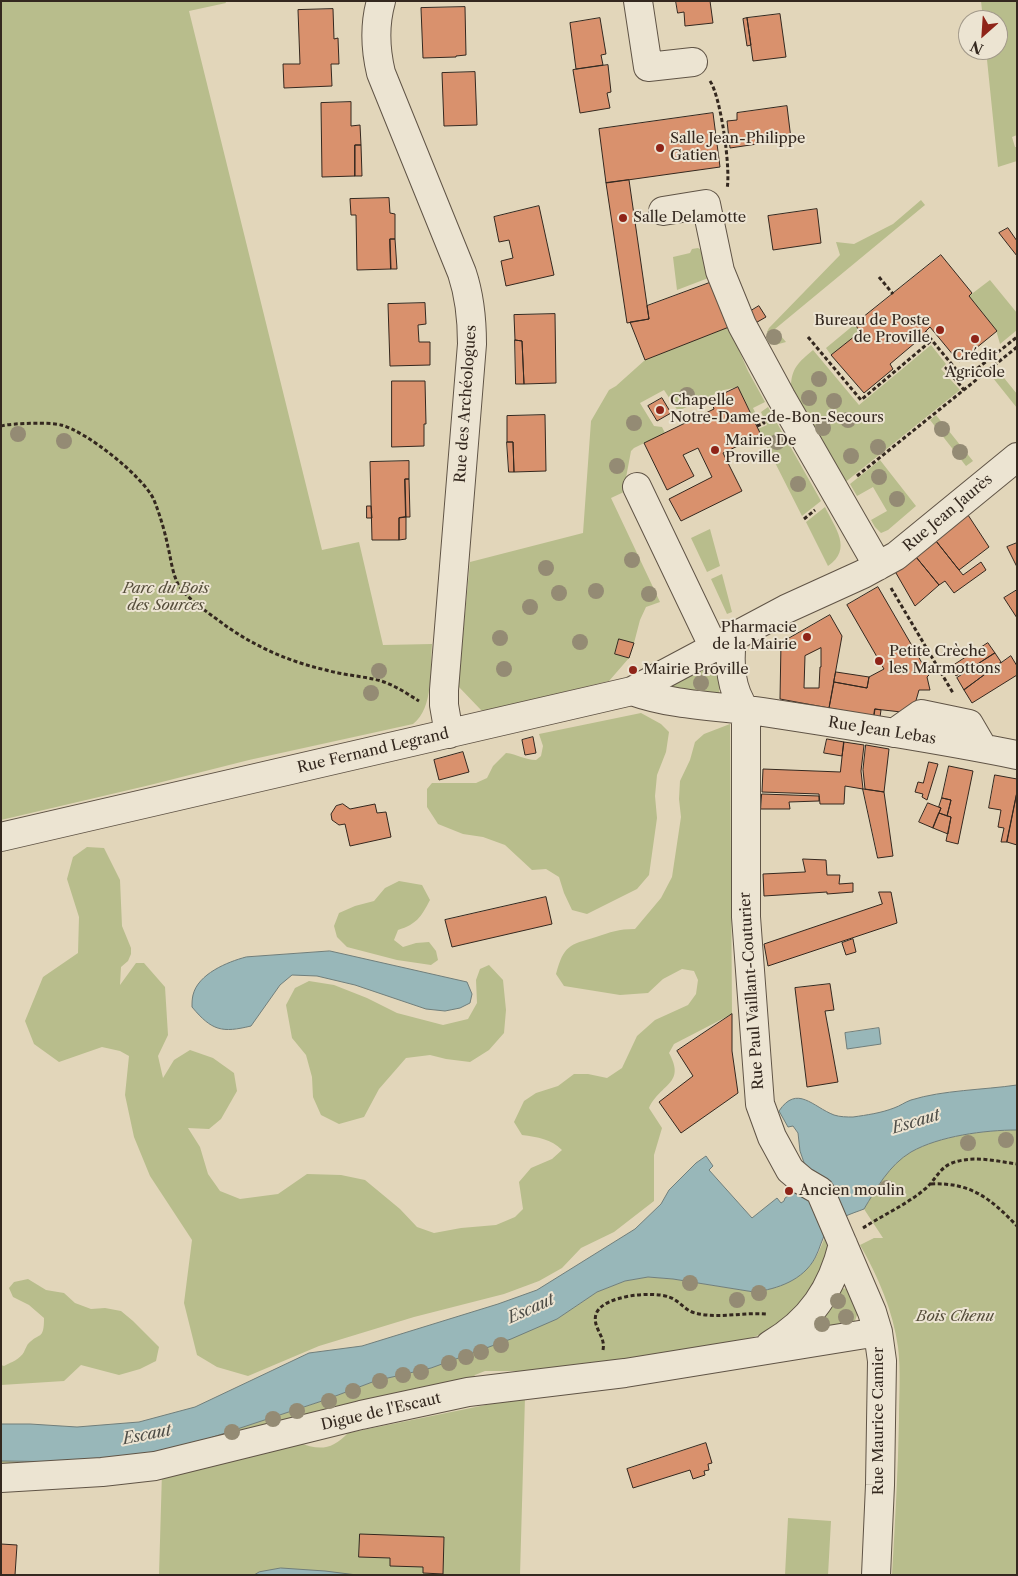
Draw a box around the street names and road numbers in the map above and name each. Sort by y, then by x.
street label: Rue des Archéologues [451,324,481,484]
street label: Rue Jean Jaurès [900,471,996,555]
street label: Rue Jean Lebas [827,714,937,748]
street label: Rue Fernand Legrand [295,725,451,777]
street label: Rue Paul Vaillant-Couturier [736,891,768,1091]
street label: Rue Maurice Camier [870,1347,888,1495]
street label: Digue de l'Escaut [319,1389,443,1435]

